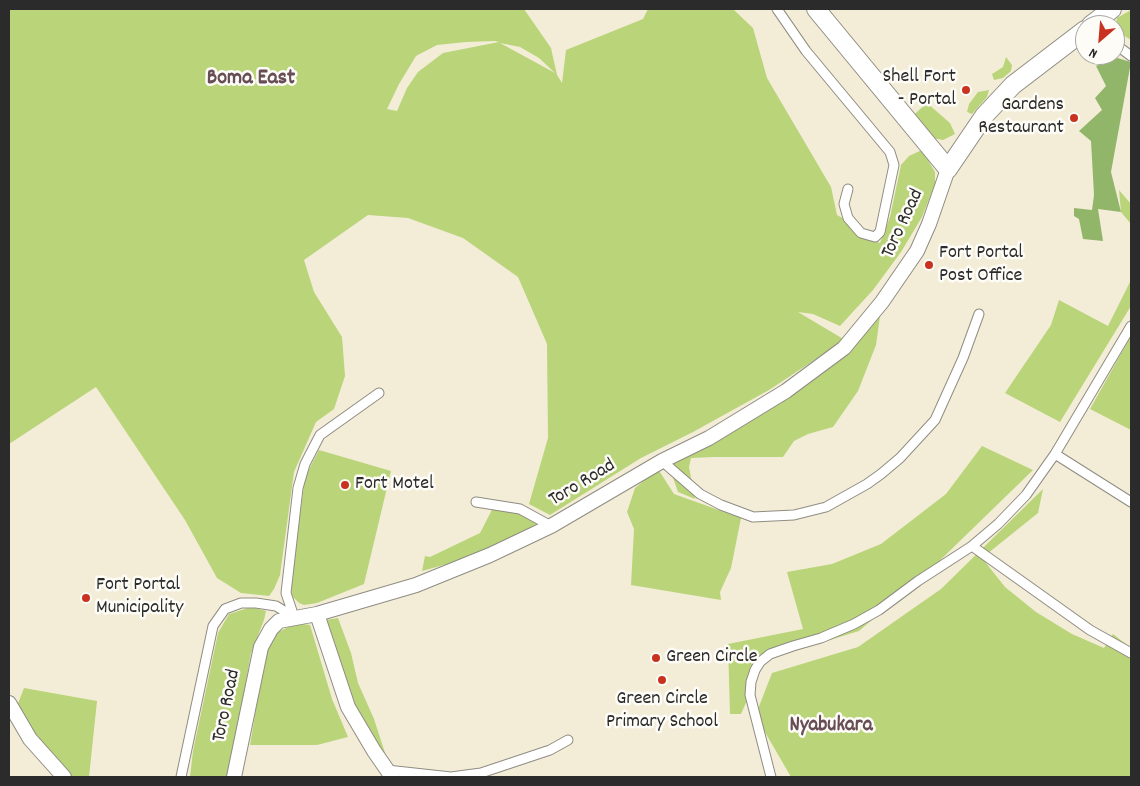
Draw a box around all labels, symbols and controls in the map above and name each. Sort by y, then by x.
north arrow [1075,15,1125,65]
text: N [1086,42,1101,63]
place label: Shell Fort - Portal [883,66,956,113]
district label: Boma East [207,67,295,93]
marker: Shell Fort - Portal [960,84,972,96]
place label: Gardens Restaurant [978,94,1064,141]
marker: Gardens Restaurant [1068,112,1080,124]
street label: Toro Road [878,186,930,262]
place label: Fort Portal Post Office [939,242,1023,289]
marker: Fort Portal Post Office [923,259,935,271]
street label: Toro Road [545,455,621,513]
place label: Fort Motel [355,473,434,497]
marker: Fort Motel [339,479,351,491]
place label: Fort Portal Municipality [96,574,183,621]
marker: Fort Portal Municipality [80,592,92,604]
place label: Green Circle [666,646,757,670]
marker: Green Circle [650,652,662,664]
street label: Toro Road [209,668,247,744]
marker: Green Circle Primary School [656,674,668,686]
place label: Green Circle Primary School [606,688,718,735]
district label: Nyabukara [790,714,872,740]

